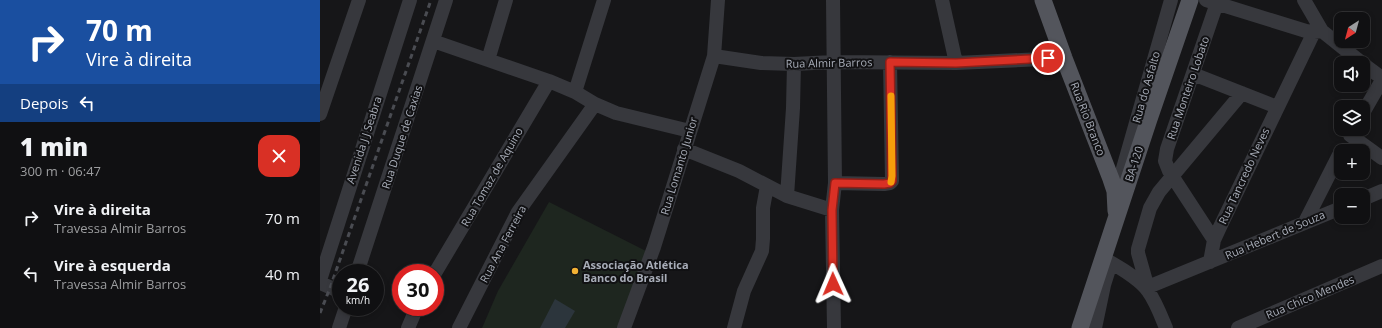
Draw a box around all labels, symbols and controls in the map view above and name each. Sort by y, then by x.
text: 70 m [86,11,153,49]
north arrow [1334,12,1370,48]
map controls [1334,12,1370,224]
icon: right [20,16,72,68]
street label: Rua Monteiro Lobato [1163,34,1212,142]
pin [1031,41,1065,75]
text: Vire à direita [86,47,192,71]
icon: arrive [1037,47,1059,69]
street label: Rua do Asfalto [1128,49,1163,125]
street label: Rua Almir Barros [786,54,872,71]
button: sound [1334,56,1370,92]
street label: Rua Rio Branco [1068,80,1110,158]
street label: Rua Duque de Caxias [378,83,425,191]
icon: left [76,92,98,114]
text: Depois [20,93,68,113]
street label: Avenida J J Seabra [342,94,385,186]
button: layers [1334,100,1370,136]
street label: Rua Lomanto Junior [656,115,701,217]
street label: Rua Tomaz de Aquino [457,124,526,229]
street label: Rua Tancredo Neves [1215,125,1273,227]
text: 1 min [20,130,88,163]
button: close [258,135,300,177]
street label: BA-120 [1121,144,1146,184]
button: + [1334,144,1370,180]
text: 300 m · 06:47 [20,162,101,180]
button: − [1334,188,1370,224]
text: Vire à direita [54,199,151,219]
street label: Rua Ana Ferreira [476,202,529,285]
icon: right [20,207,42,229]
street label: Rua Hebert de Souza [1222,207,1327,262]
text: 70 m [265,208,300,228]
text: Travessa Almir Barros [54,219,186,237]
text: Vire à esquerda [54,255,171,275]
place label: Associação Atlética Banco do Brasil [583,257,689,285]
icon: left [20,263,42,285]
position arrow [812,263,854,305]
text: 40 m [265,264,300,284]
speed limit sign: 30 [392,264,444,316]
marker: Associação Atlética Banco do Brasil [570,266,580,276]
text: 26 [347,271,369,298]
street label: Rua Chico Mendes [1263,271,1356,322]
text: Travessa Almir Barros [54,275,186,293]
text: km/h [346,293,370,307]

